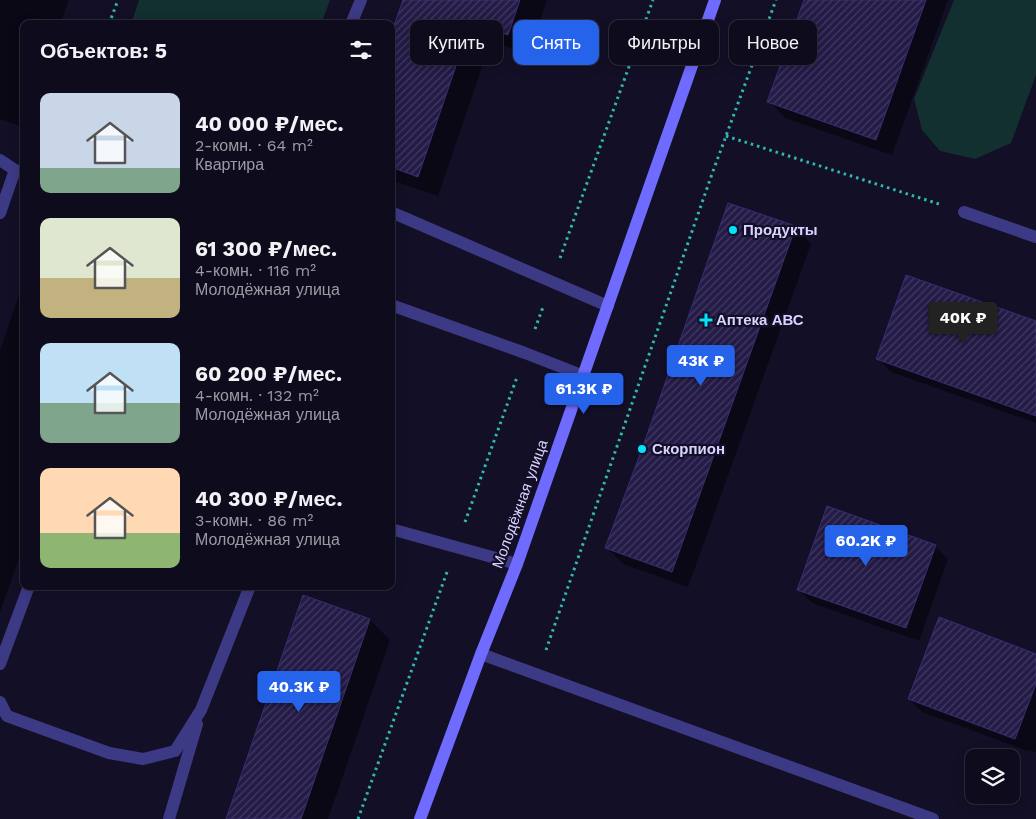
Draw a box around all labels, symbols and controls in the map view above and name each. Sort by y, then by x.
chip: Купить [410,20,503,65]
chip: Снять [513,20,599,65]
chip: Фильтры [609,20,719,65]
chip: Новое [729,20,817,65]
icon: filters [347,36,375,64]
text: Объектов: 5 [40,38,167,63]
text: 40 000 ₽/мес. [195,111,344,136]
icon: home [80,113,140,173]
text: 2-комн. · 64 m² [195,136,313,155]
text: Квартира [195,155,264,174]
place label: Продукты [743,221,818,239]
marker: Продукты [727,224,739,236]
text: 61 300 ₽/мес. [195,236,337,261]
icon: home [80,238,140,298]
text: 4-комн. · 116 m² [195,261,316,280]
text: Молодёжная улица [195,280,340,299]
pin: 40K ₽ [928,302,998,344]
text: 40K ₽ [939,308,987,327]
place label: Аптека АВС [716,311,804,329]
marker: Аптека АВС [700,314,712,326]
pin: 43K ₽ [666,344,736,387]
text: 43K ₽ [678,351,724,370]
text: 60 200 ₽/мес. [195,361,342,386]
icon: home [80,363,140,423]
pin: 61.3K ₽ [538,372,630,415]
text: 61.3K ₽ [555,379,613,398]
text: 4-комн. · 132 m² [195,386,319,405]
text: Молодёжная улица [195,405,340,424]
street label: Молодёжная улица [488,436,552,571]
place label: Скорпион [652,440,725,458]
marker: Скорпион [636,443,648,455]
text: 40 300 ₽/мес. [195,486,343,511]
icon: home [80,488,140,548]
text: 3-комн. · 86 m² [195,511,313,530]
pin: 60.2K ₽ [820,524,912,567]
text: Молодёжная улица [195,530,340,549]
text: 60.2K ₽ [836,531,896,550]
pin: 40.3K ₽ [253,670,345,713]
text: 40.3K ₽ [268,677,330,696]
map controls [965,749,1020,804]
button: layers [965,749,1020,804]

